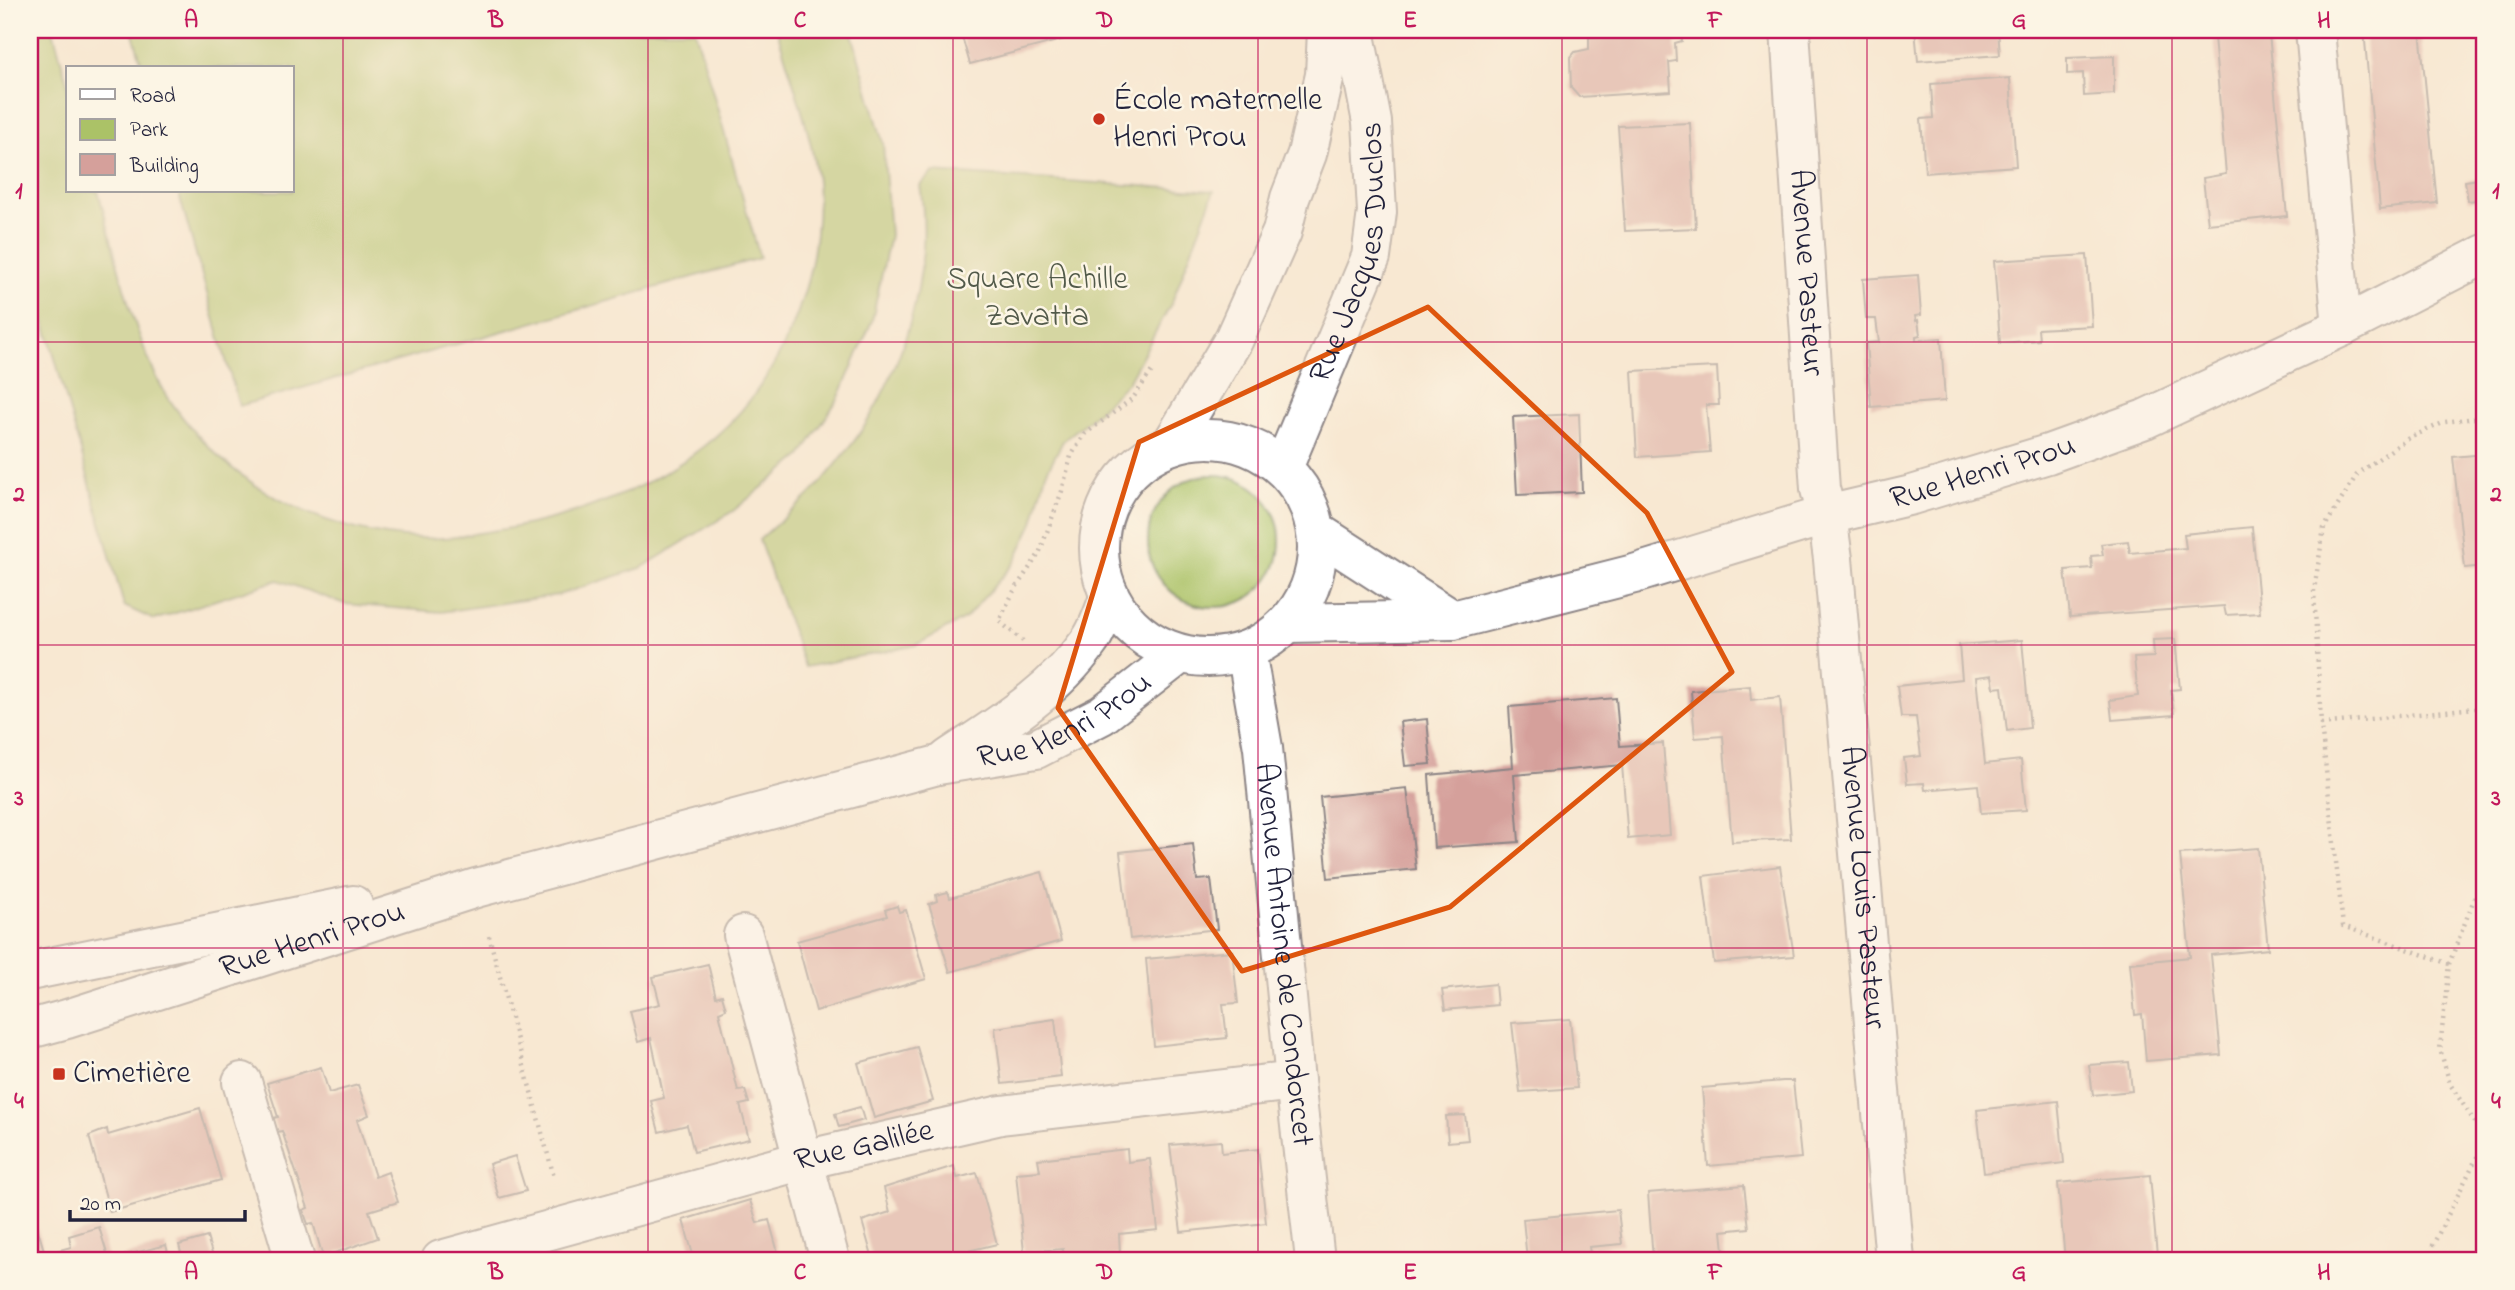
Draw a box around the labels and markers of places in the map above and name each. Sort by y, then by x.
place label: École maternelle Henri Prou [1113,78,1323,162]
marker: École maternelle Henri Prou [1091,111,1107,127]
place label: Cimetière [73,1051,191,1098]
marker: Cimetière [51,1066,67,1082]

